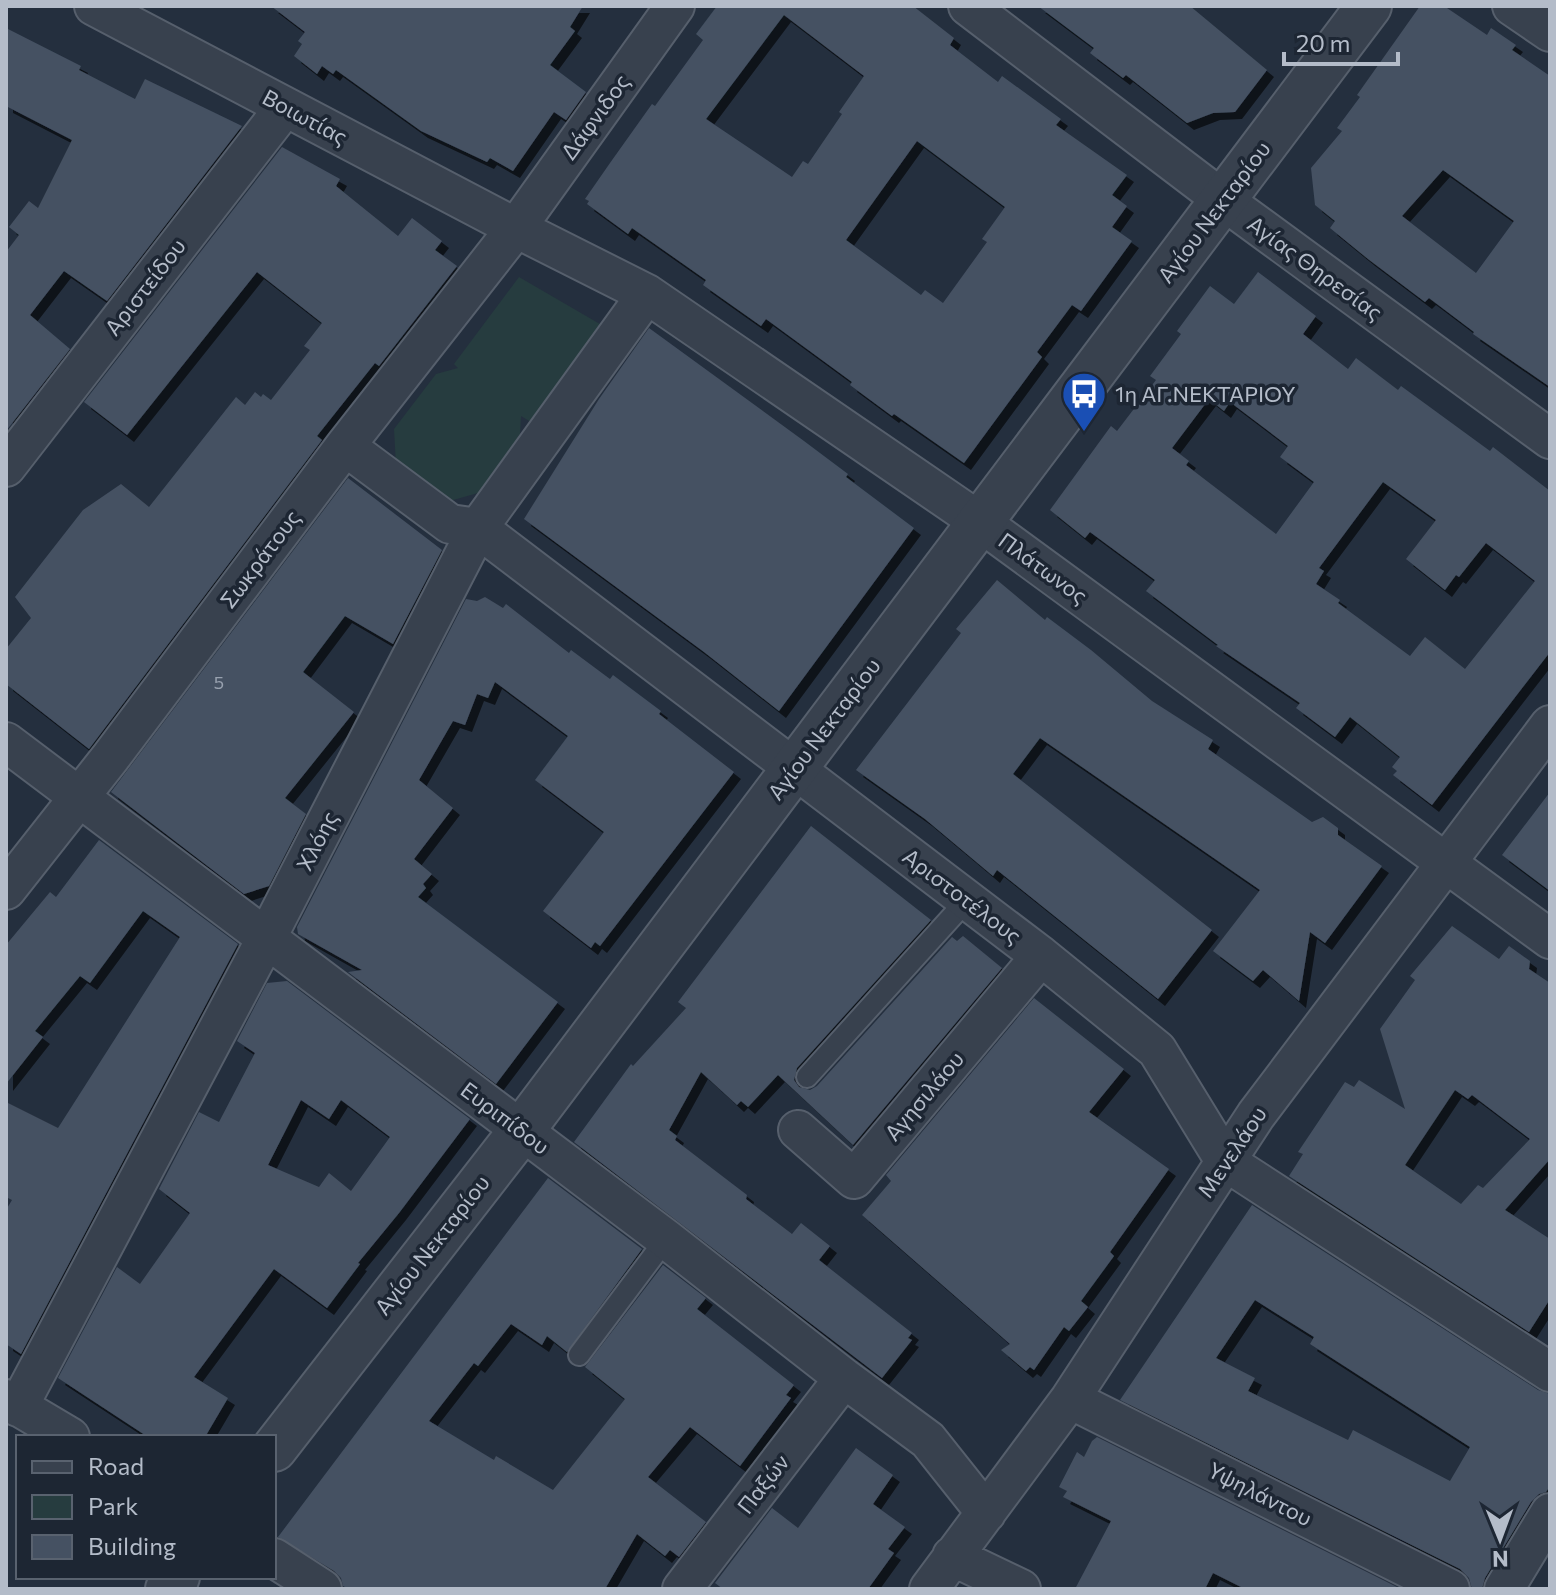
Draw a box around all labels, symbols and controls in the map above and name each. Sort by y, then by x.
scale bar [1284,16,1398,66]
text: 20 m [1296,28,1350,57]
street label: Δάφνιδος [554,69,635,165]
street label: Βοιωτίας [258,83,352,150]
street label: Αγίου Νεκταρίου [1152,135,1276,288]
street label: Αγίας Θηρεσίας [1243,210,1388,326]
street label: Αριστείδου [98,233,191,341]
bus stop icon: 1η ΑΓ.ΝΕΚΤΑΡΙΟΥ [1060,370,1108,433]
place label: 1η ΑΓ.ΝΕΚΤΑΡΙΟΥ [1115,380,1296,407]
street label: Σωκράτους [214,504,305,613]
street label: Πλάτωνος [994,526,1093,609]
street label: Αγίου Νεκταρίου [762,652,886,805]
house number: 5 [214,671,224,693]
street label: Χλόης [290,807,343,875]
street label: Αριστοτέλους [898,842,1027,949]
street label: Αγησιλάου [878,1045,969,1146]
street label: Ευριπίδου [456,1076,555,1160]
street label: Μενελάου [1191,1101,1272,1202]
street label: Αγίου Νεκταρίου [368,1169,495,1320]
legend [16,1435,276,1579]
street label: Παξών [731,1449,794,1519]
text: Road [88,1451,144,1480]
street label: Υψηλάντου [1204,1456,1317,1531]
text: Park [88,1491,138,1520]
north arrow [1460,1499,1540,1579]
text: Building [88,1531,176,1560]
text: N [1492,1546,1509,1573]

